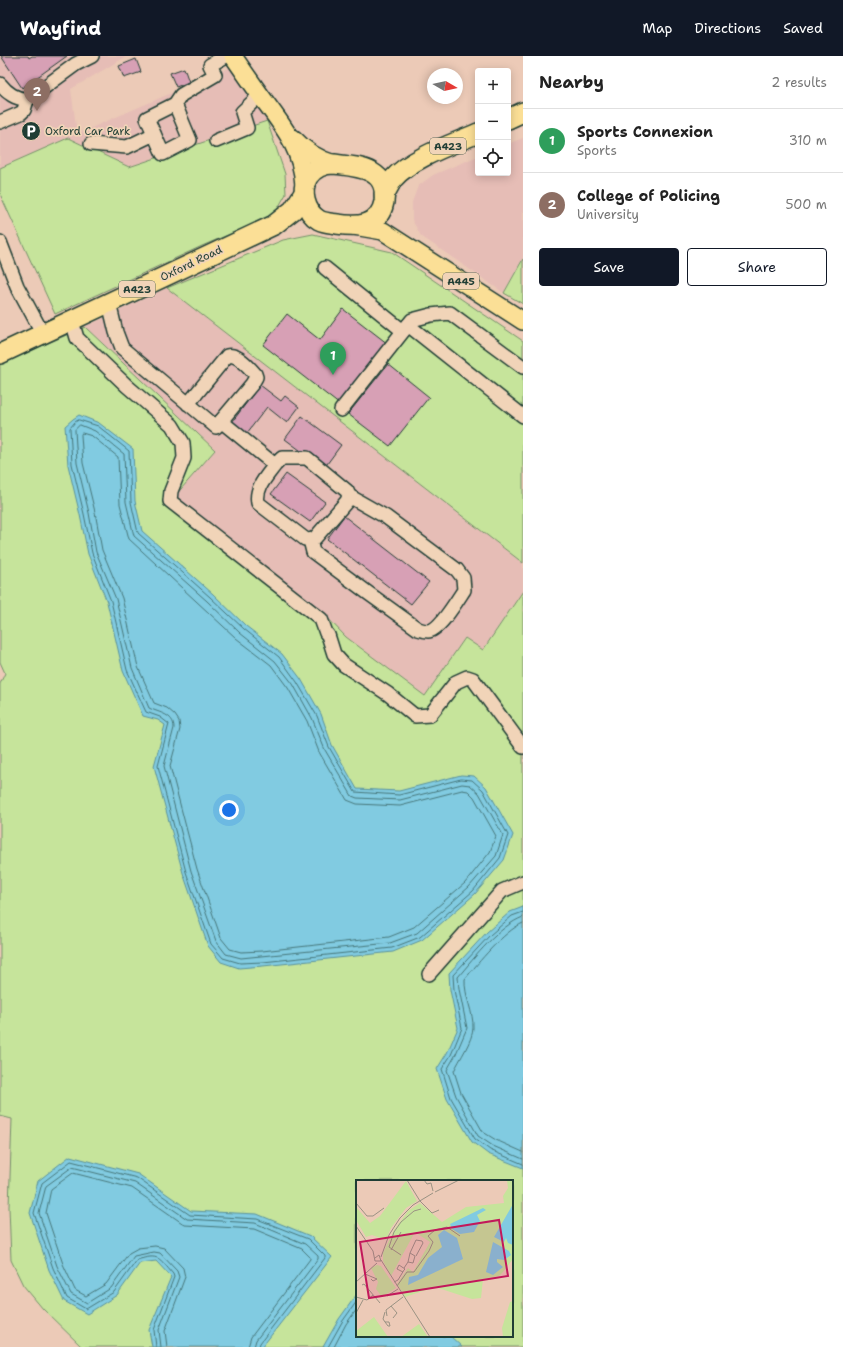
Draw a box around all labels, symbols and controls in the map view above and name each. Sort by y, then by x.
text: Wayfind [20,16,101,41]
text: Map [643,19,673,37]
text: Directions [695,19,761,37]
text: Saved [783,19,823,37]
north arrow [427,68,463,104]
map controls [475,68,511,176]
button: + [475,68,511,104]
text: Nearby [539,71,604,93]
text: 2 results [771,74,827,91]
pin: 2 [24,78,50,111]
button: − [475,104,511,140]
parking icon: Oxford Car Park [20,120,42,142]
text: Sports Connexion [577,122,713,142]
place label: Oxford Car Park [45,124,130,139]
text: 1 [549,132,555,149]
text: 310 m [789,132,827,149]
road number: A423 [430,138,466,154]
button: locate [475,140,511,176]
text: Sports [577,142,617,159]
text: College of Policing [577,186,720,206]
text: 2 [547,196,557,213]
text: 500 m [785,196,827,213]
text: University [577,206,639,223]
street label: Oxford Road [158,242,225,285]
button: Save [539,248,679,286]
button: Share [687,248,827,286]
road number: A445 [443,273,479,289]
road number: A423 [119,281,155,297]
pin: 1 [320,342,346,375]
your location [219,800,239,820]
inset map [356,1180,513,1337]

